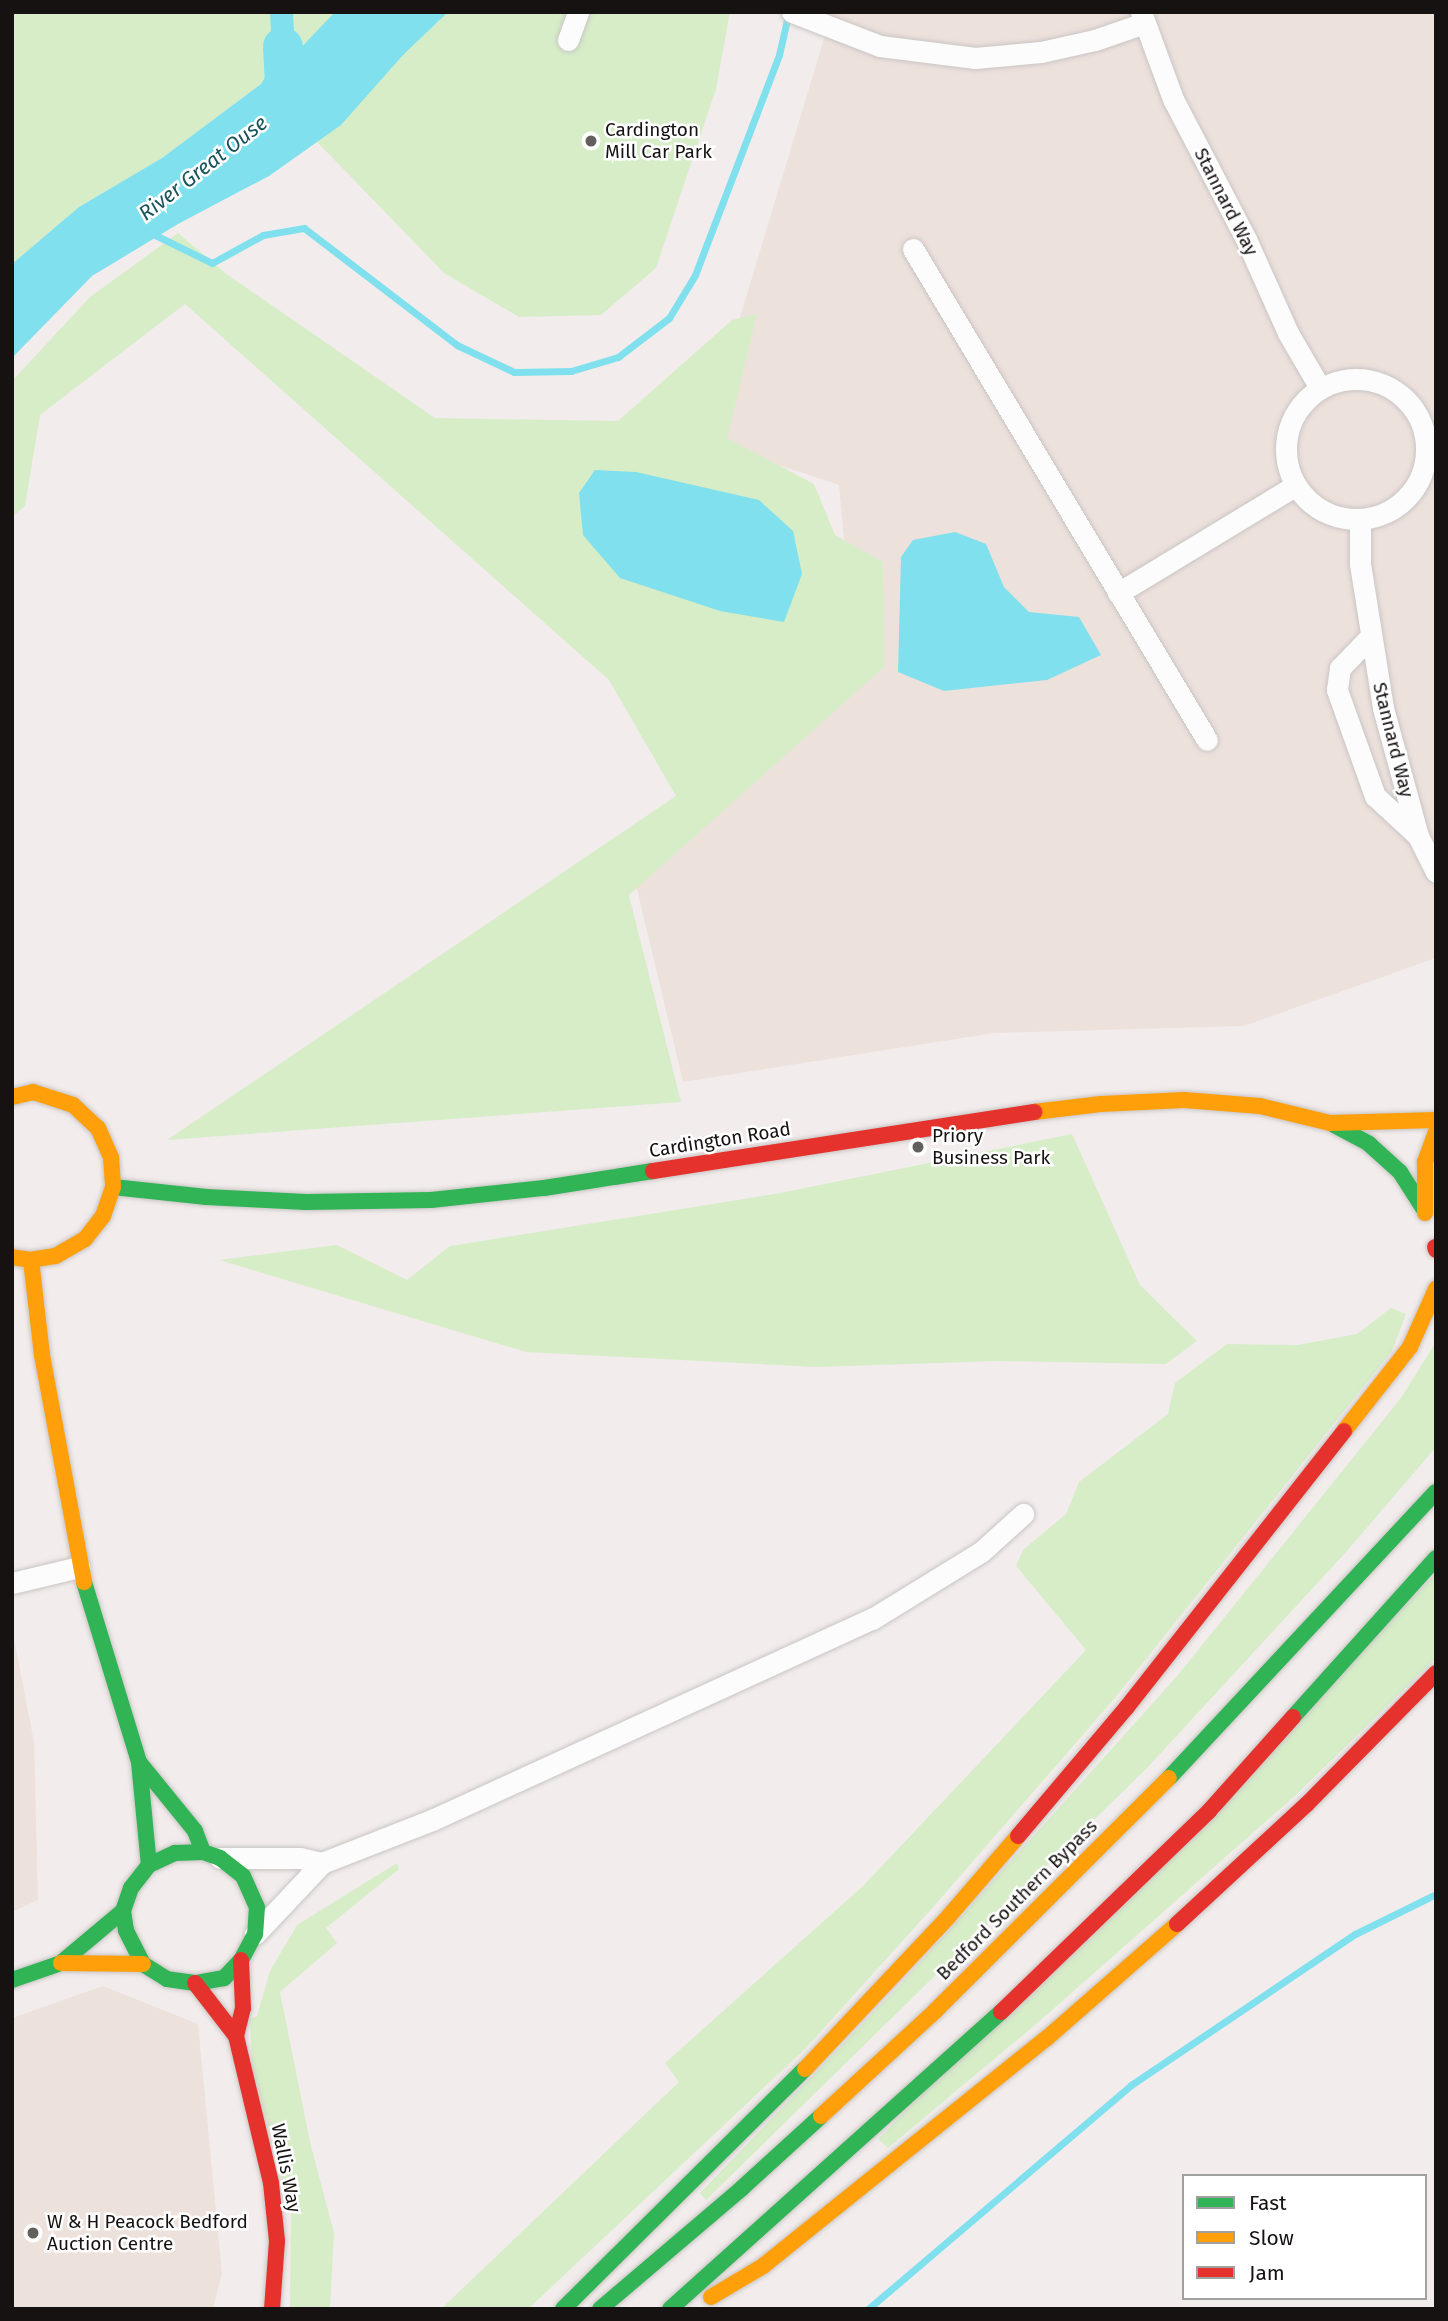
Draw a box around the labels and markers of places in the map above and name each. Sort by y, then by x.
place label: Cardington Mill Car Park [605,119,712,163]
marker: Cardington Mill Car Park [583,133,599,149]
place label: Priory Business Park [932,1125,1050,1169]
marker: Priory Business Park [910,1139,926,1155]
place label: W & H Peacock Bedford Auction Centre [47,2211,248,2255]
marker: W & H Peacock Bedford Auction Centre [25,2225,41,2241]

